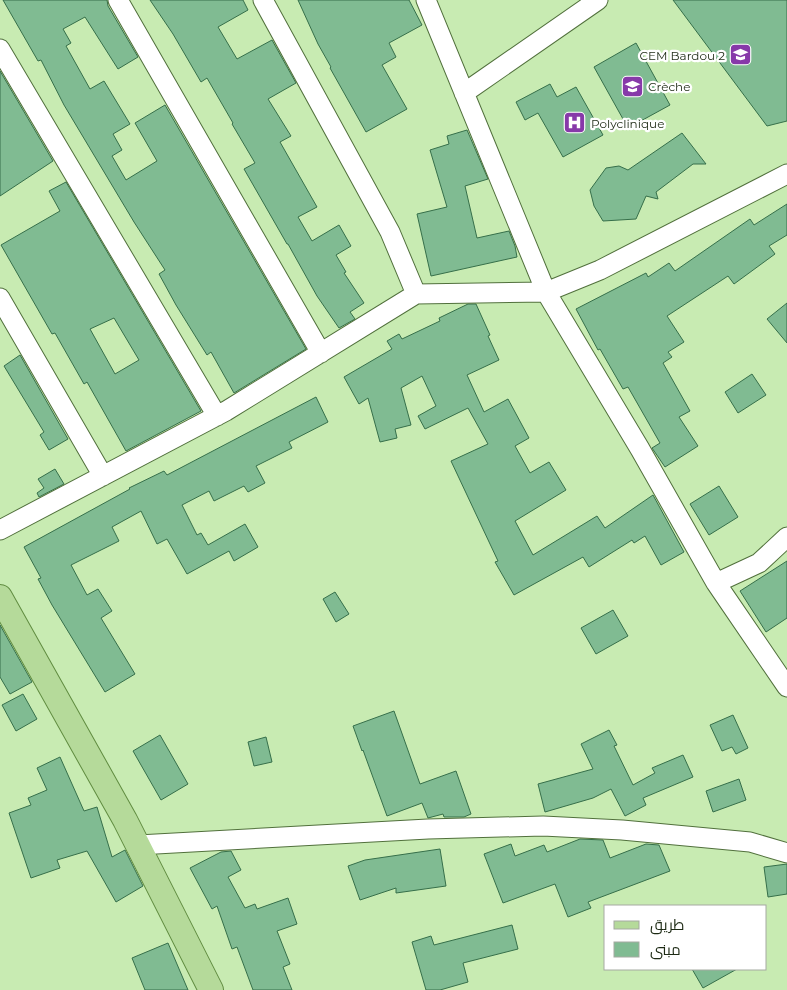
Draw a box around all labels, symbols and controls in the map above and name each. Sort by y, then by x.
school or university icon: CEM Bardou 2 [729,43,753,67]
place label: CEM Bardou 2 [639,48,725,63]
school or university icon: Crèche [620,74,644,98]
place label: Crèche [648,79,690,94]
hospital icon: Polyclinique [563,111,587,135]
place label: Polyclinique [591,116,664,131]
legend [604,905,767,970]
text: طريق [650,915,684,935]
text: مبنى [650,940,681,960]

